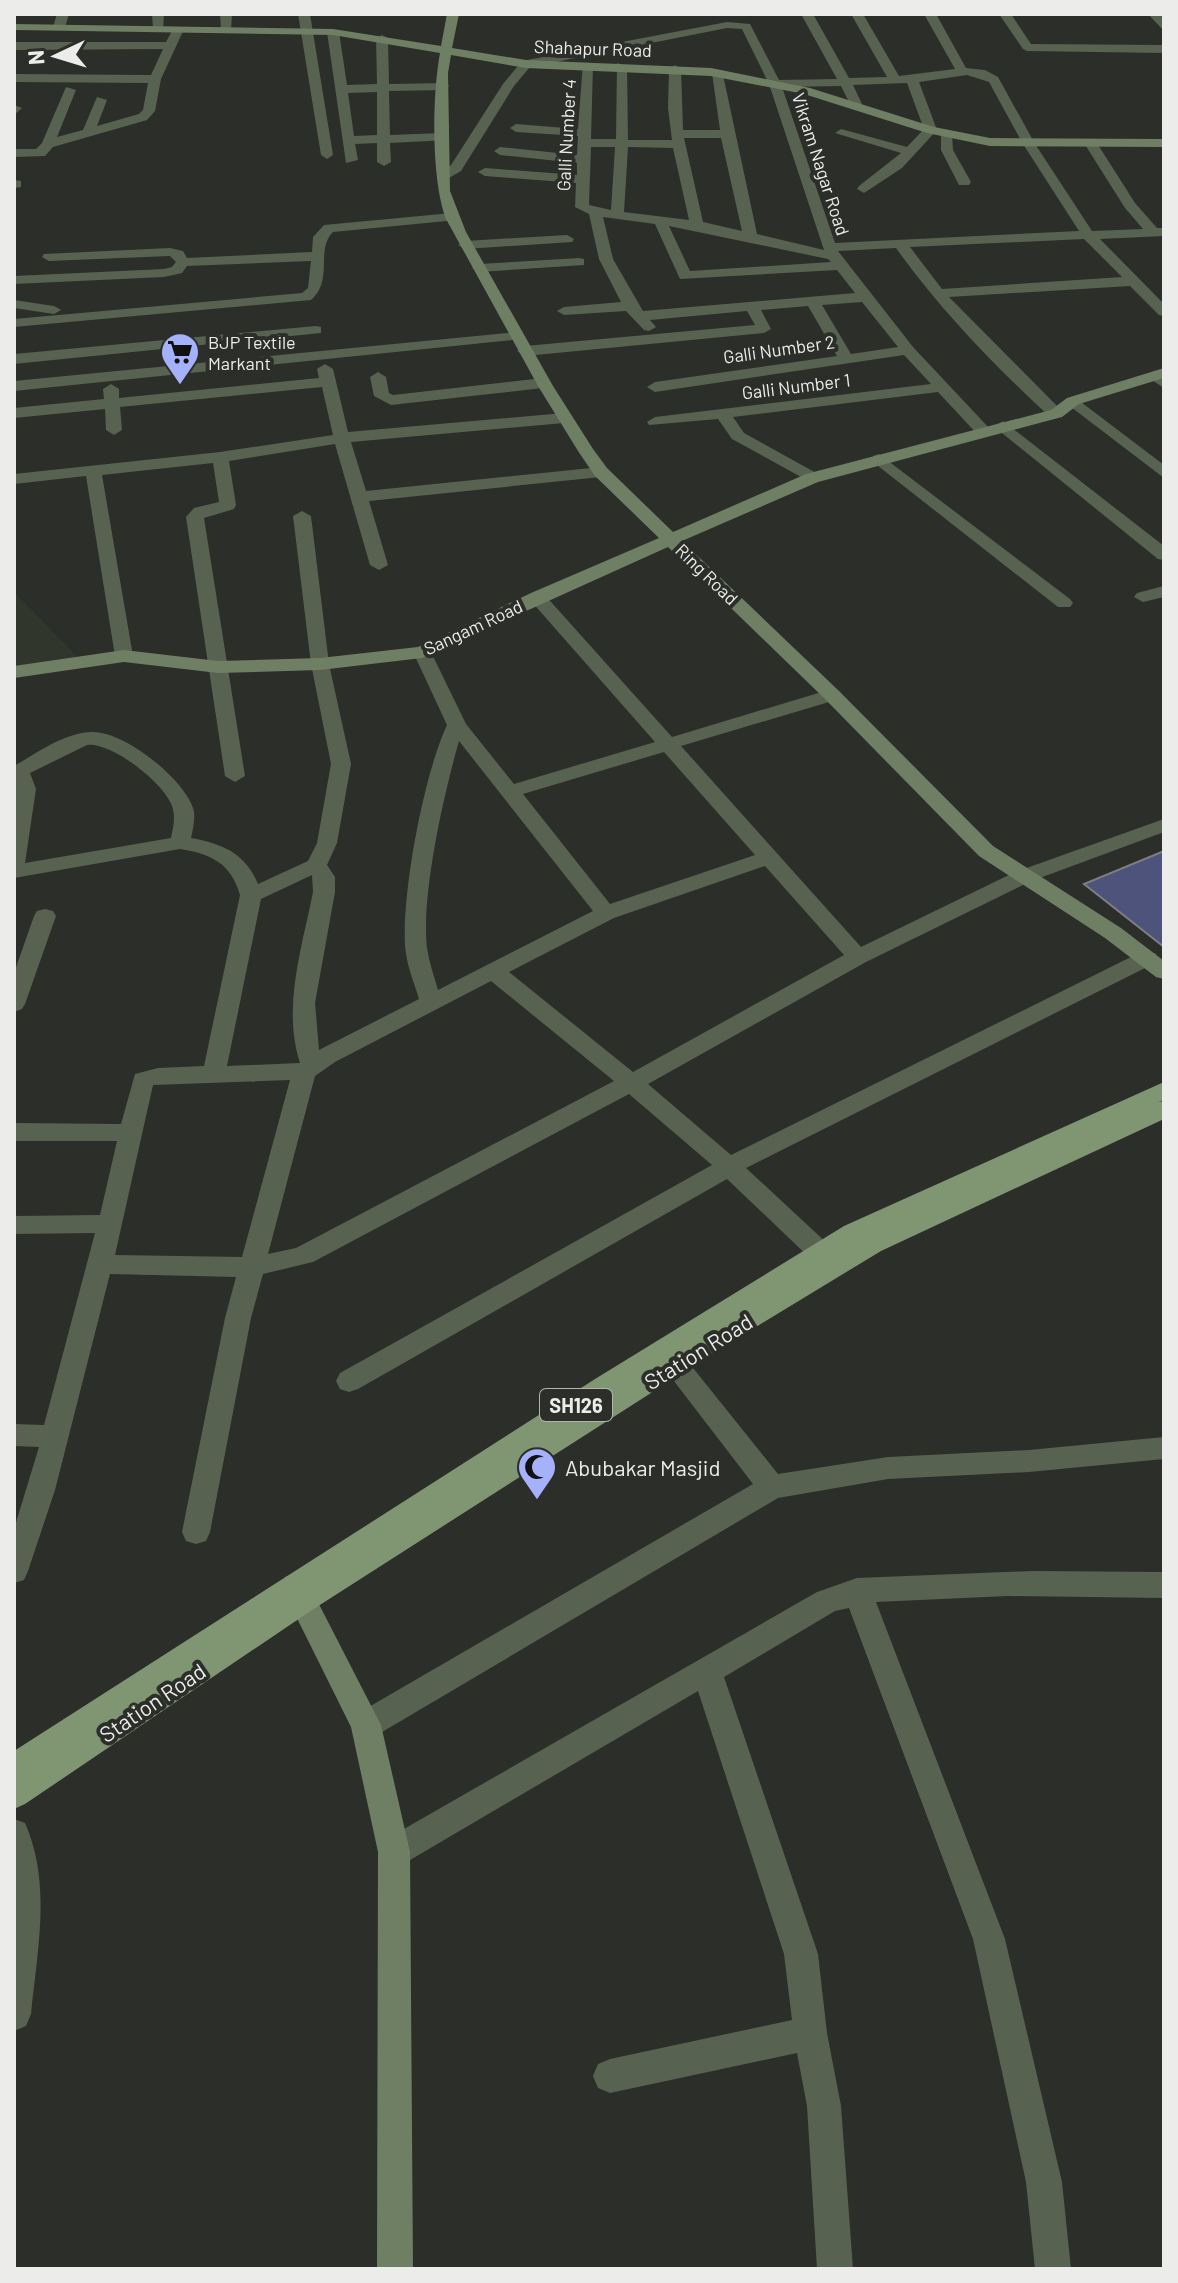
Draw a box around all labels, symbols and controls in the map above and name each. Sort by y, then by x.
north arrow [16,16,96,96]
street label: Shahapur Road [534,35,652,61]
text: N [22,49,49,66]
street label: Galli Number 4 [552,78,580,192]
street label: Vikram Nagar Road [788,90,854,238]
street label: Galli Number 2 [722,330,836,368]
supermarket icon: BJP Textile Markant [159,331,201,386]
place label: BJP Textile Markant [208,331,296,374]
street label: Galli Number 1 [741,368,851,404]
street label: Ring Road [671,539,743,609]
street label: Sangam Road [420,595,526,659]
street label: Station Road [639,1308,757,1394]
road number: SH126 [540,1389,612,1421]
mosque icon: Abubakar Masjid [516,1446,558,1501]
place label: Abubakar Masjid [565,1454,720,1480]
street label: Station Road [94,1657,210,1747]

